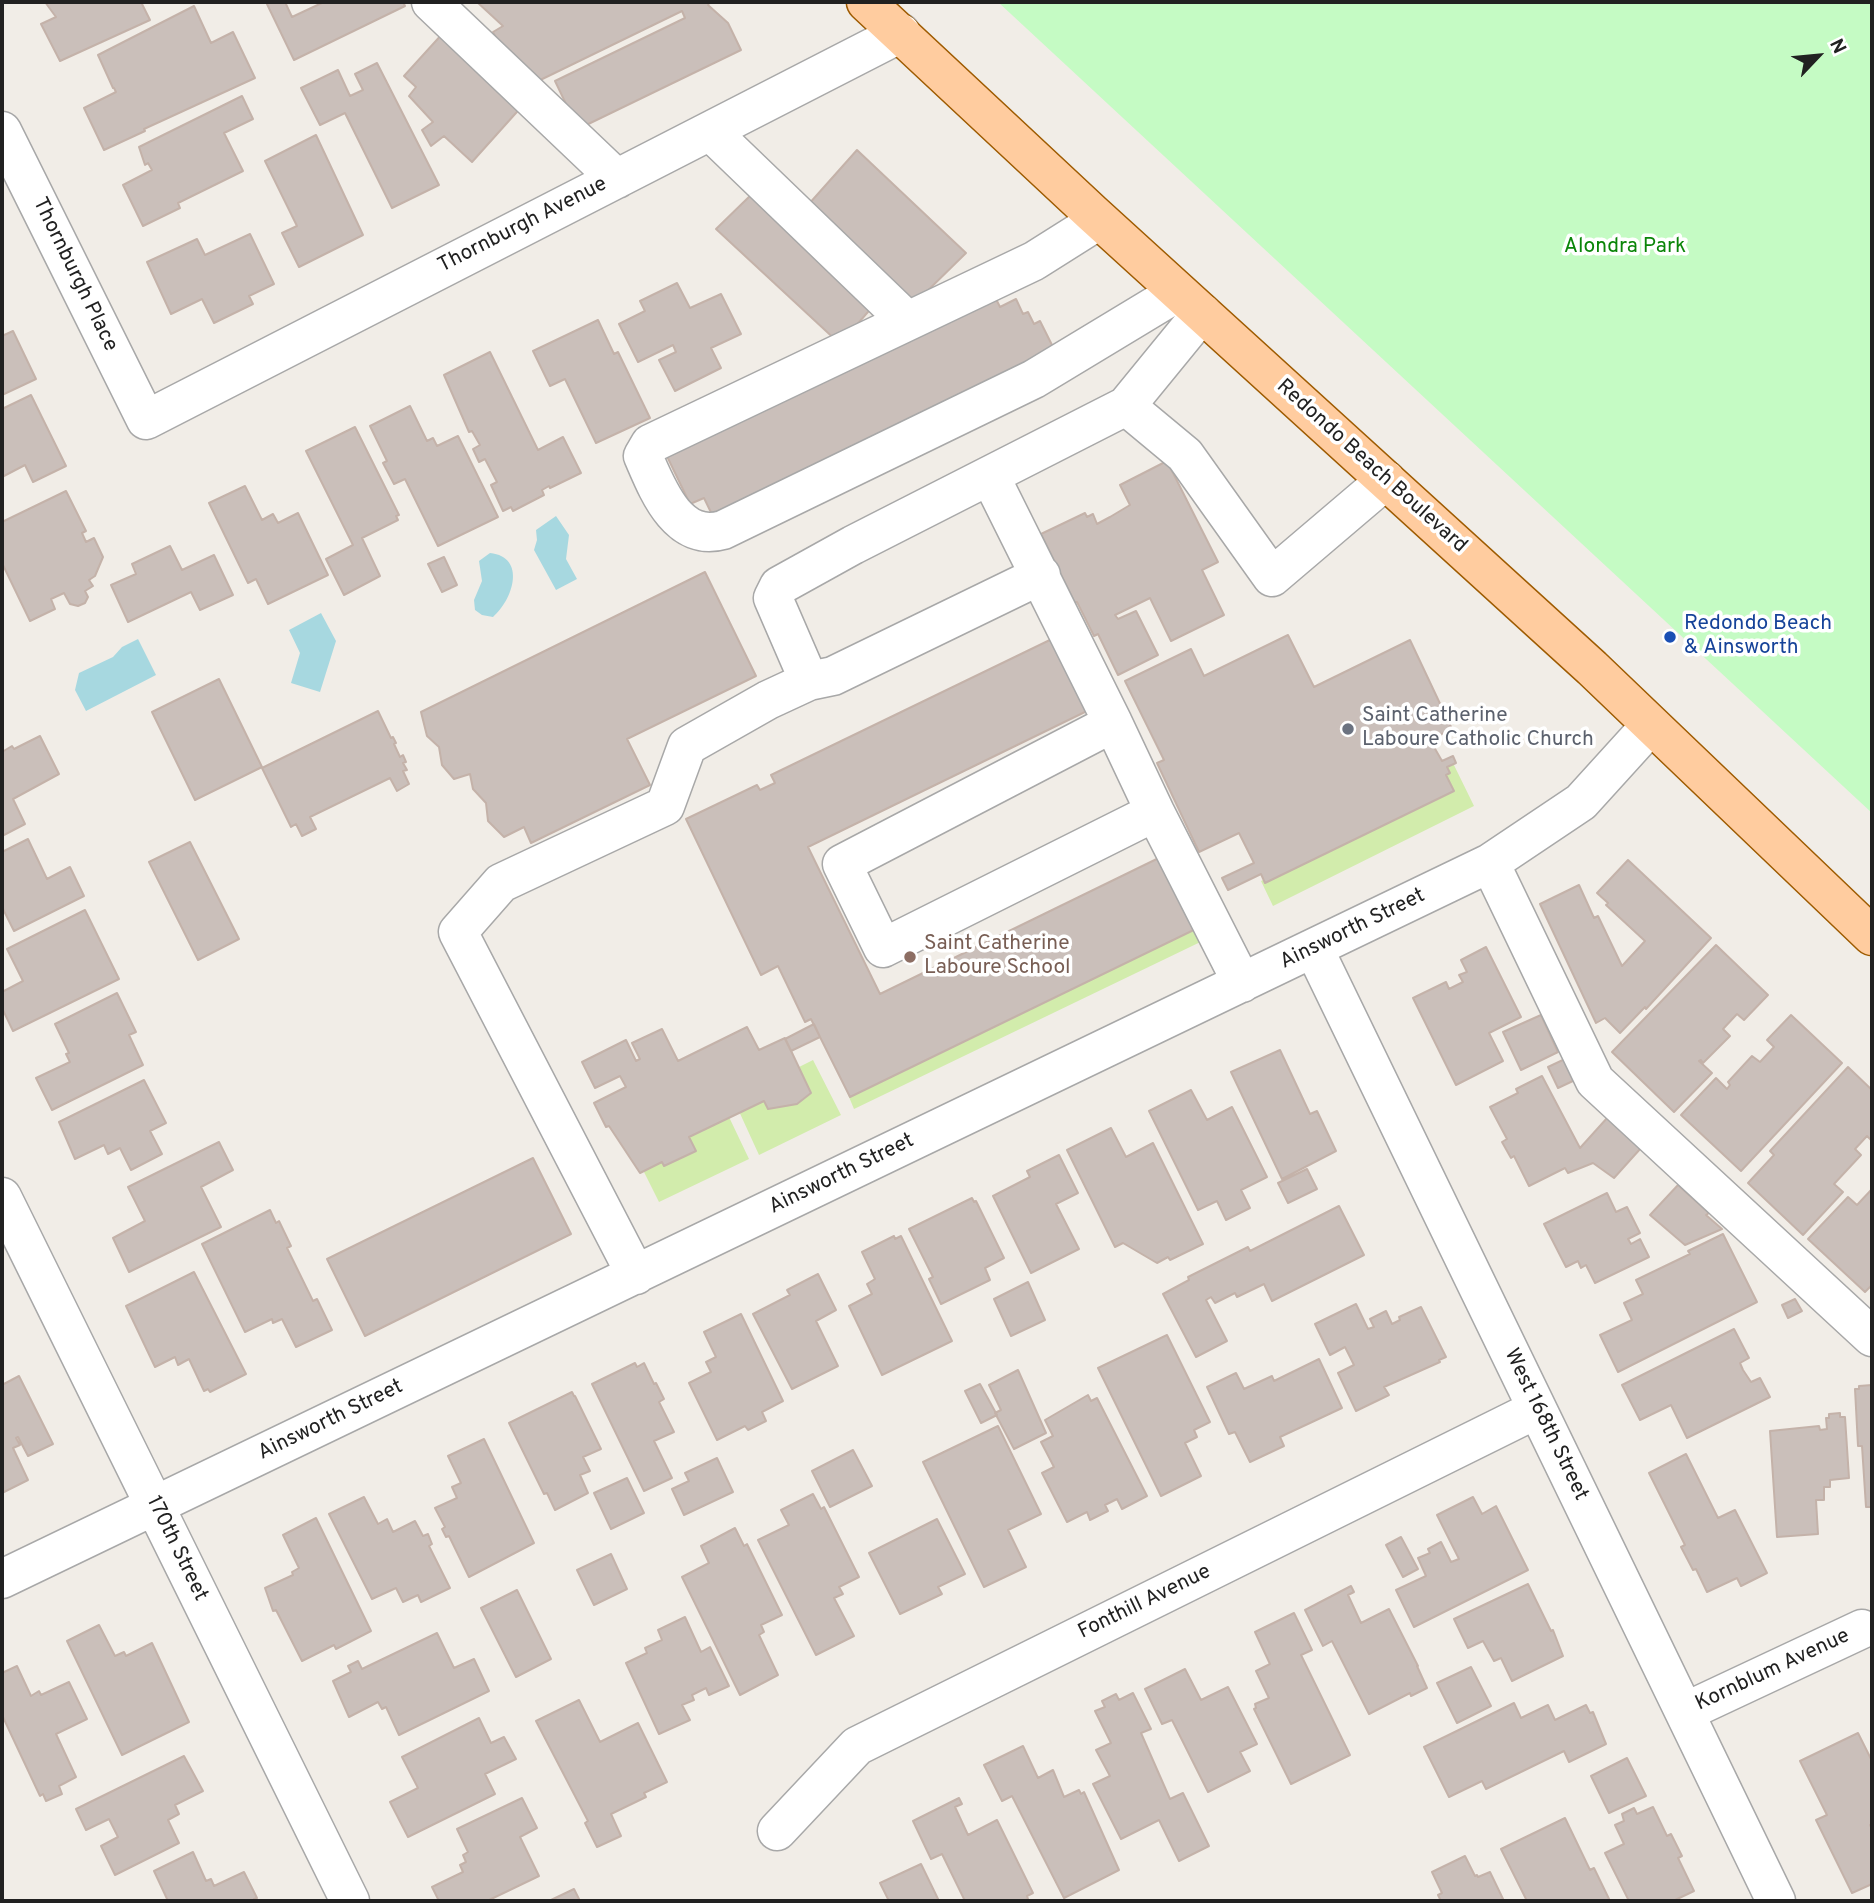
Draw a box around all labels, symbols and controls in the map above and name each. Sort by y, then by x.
north arrow [1783,21,1853,91]
text: N [1823,35,1851,58]
street label: Thornburgh Avenue [434,173,612,279]
street label: Thornburgh Place [26,194,122,356]
park label: Alondra Park [1564,235,1686,261]
street label: Redondo Beach Boulevard [1270,375,1472,559]
place label: Redondo Beach & Ainsworth [1684,612,1832,662]
marker: Redondo Beach & Ainsworth [1662,629,1678,645]
place label: Saint Catherine Laboure Catholic Church [1362,704,1594,754]
marker: Saint Catherine Laboure Catholic Church [1340,721,1356,737]
street label: Ainsworth Street [1276,884,1430,976]
place label: Saint Catherine Laboure School [924,932,1071,982]
marker: Saint Catherine Laboure School [902,949,918,965]
street label: Ainsworth Street [765,1129,919,1221]
street label: West 168th Street [1497,1345,1593,1505]
street label: Ainsworth Street [254,1375,408,1467]
street label: 170th Street [140,1492,212,1606]
street label: Fonthill Avenue [1075,1560,1215,1646]
street label: Kornblum Avenue [1692,1624,1854,1718]

